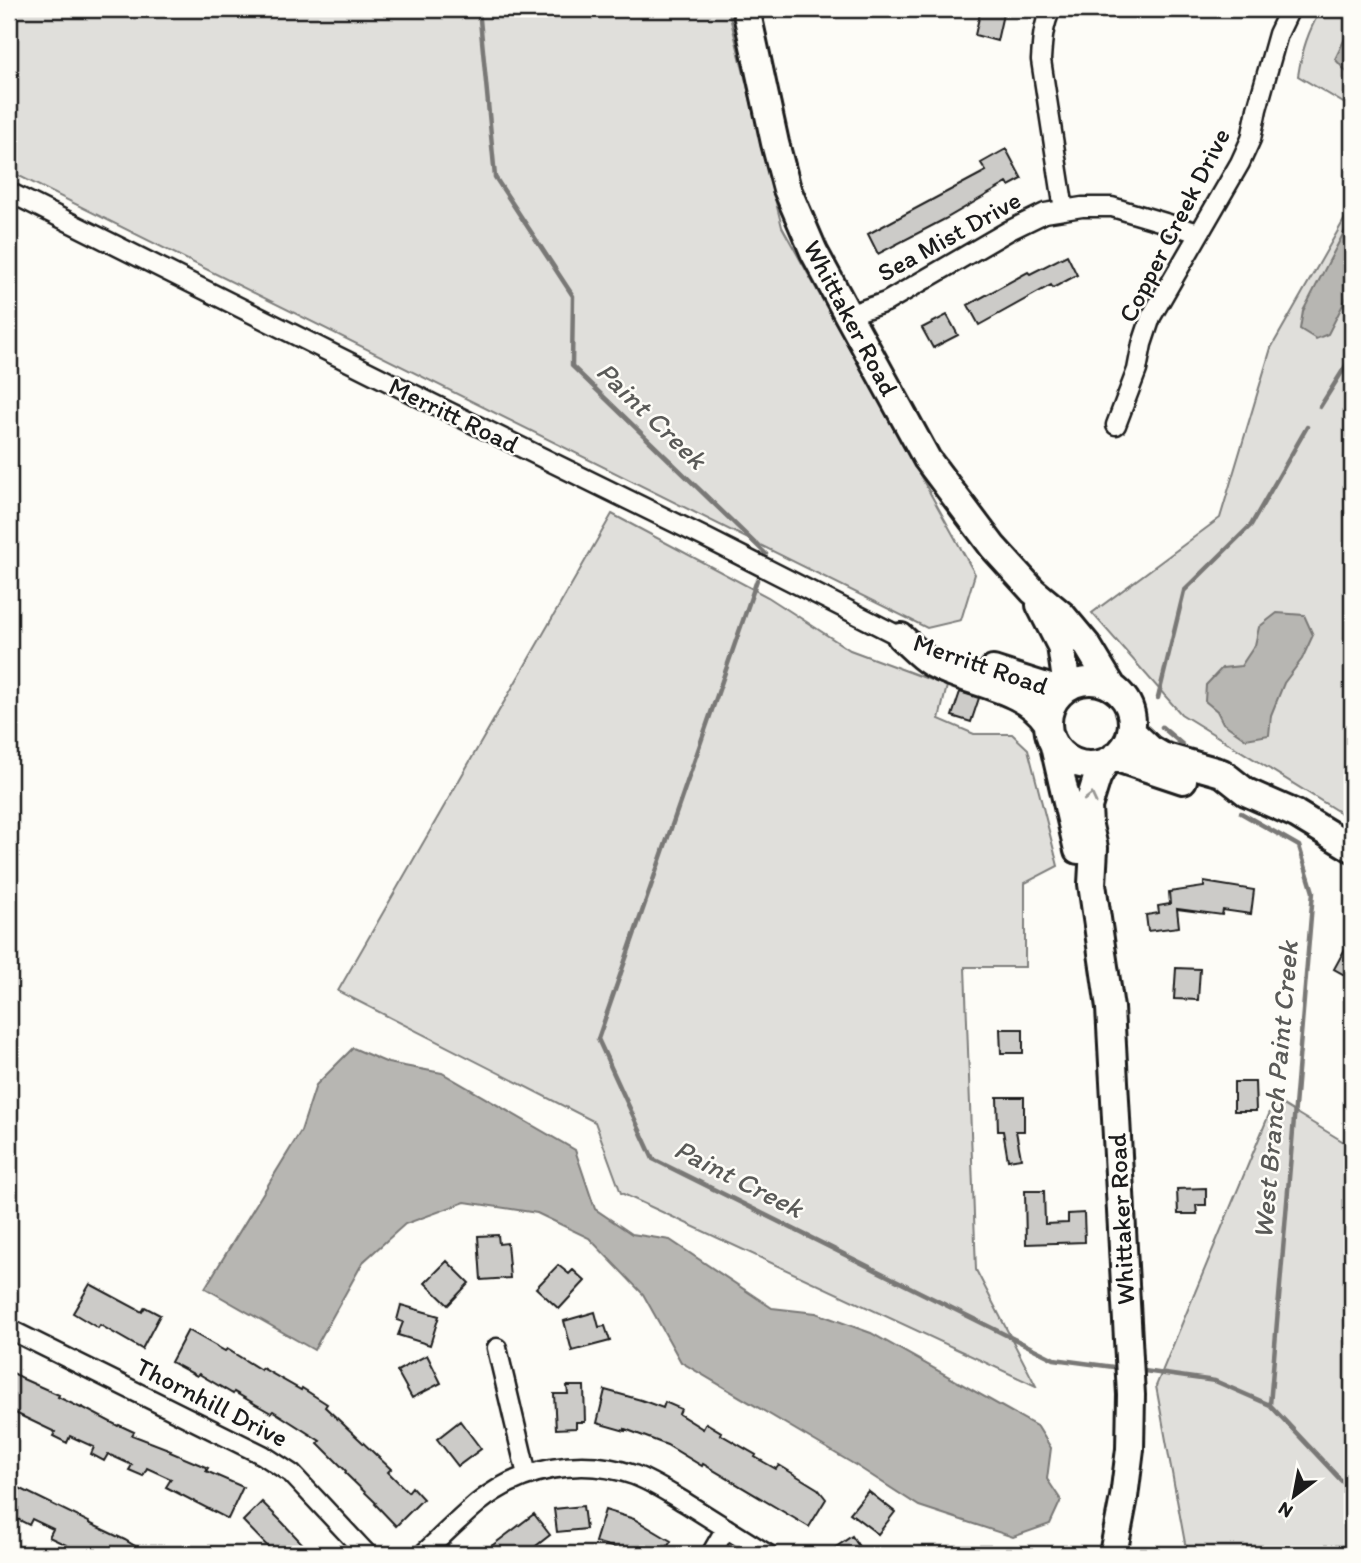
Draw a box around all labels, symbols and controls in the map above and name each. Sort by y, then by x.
street label: Copper Creek Drive [1111,122,1237,328]
street label: Sea Mist Drive [872,183,1026,289]
street label: Whittaker Road [796,234,906,402]
water label: Paint Creek [590,354,715,477]
street label: Merritt Road [384,370,525,461]
street label: Merritt Road [909,626,1053,702]
one-way arrow [1083,792,1097,804]
water label: West Branch Paint Creek [1245,938,1305,1240]
water label: Paint Creek [669,1131,810,1226]
street label: Whittaker Road [1100,1132,1141,1306]
street label: Thornhill Drive [131,1350,293,1454]
north arrow [1260,1462,1330,1532]
text: N [1274,1497,1297,1523]

